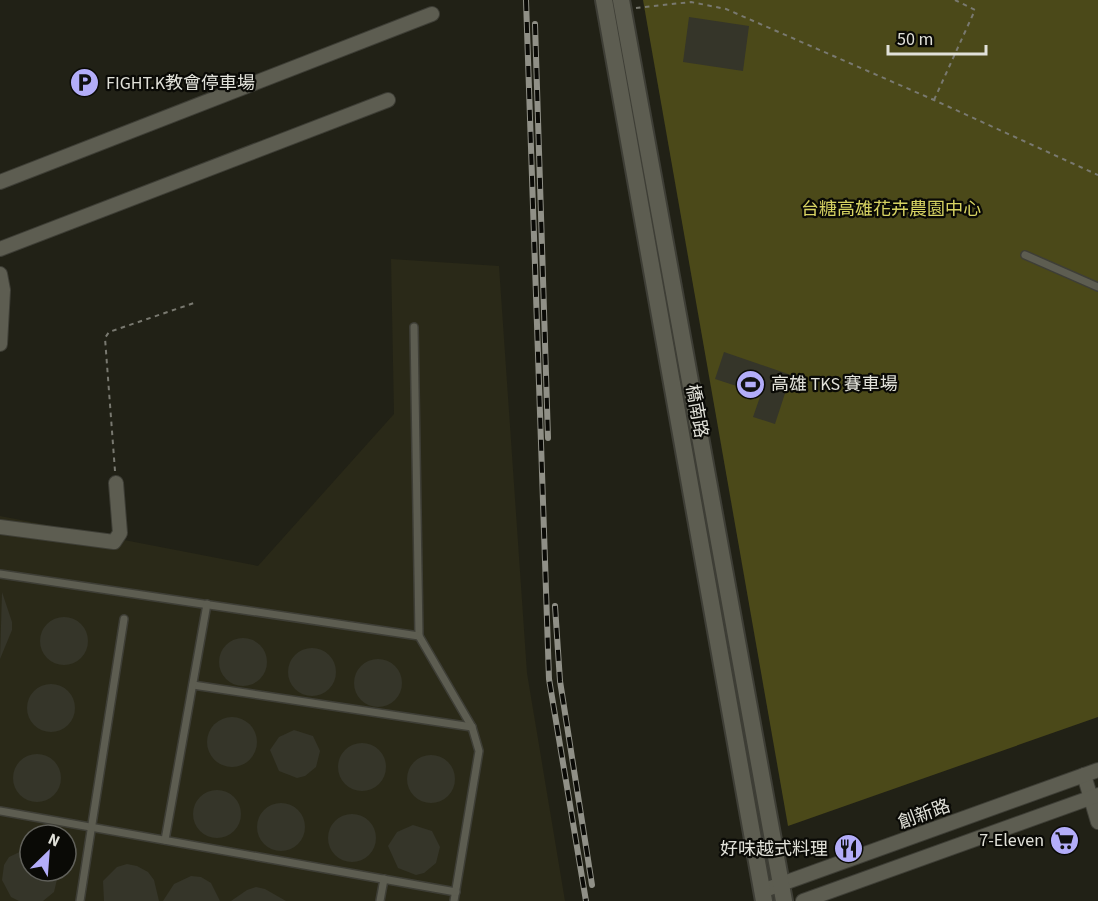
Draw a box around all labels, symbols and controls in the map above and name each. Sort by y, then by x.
scale bar [888,18,986,56]
text: 50 m [897,27,933,52]
parking icon: FIGHT.K教會停車場 [69,67,101,99]
place label: FIGHT.K教會停車場 [106,71,255,96]
park label: 台糖高雄花卉農園中心 [801,197,981,222]
sports icon: 高雄 TKS 賽車場 [734,368,766,400]
place label: 高雄 TKS 賽車場 [771,372,898,397]
street label: 橋南路 [680,382,714,440]
street label: 創新路 [895,793,954,835]
north arrow [18,823,78,883]
supermarket icon: 7-Eleven [1049,824,1081,856]
text: N [44,828,63,853]
place label: 7-Eleven [979,828,1044,853]
restaurant icon: 好味越式料理 [833,833,865,865]
place label: 好味越式料理 [720,837,828,862]

